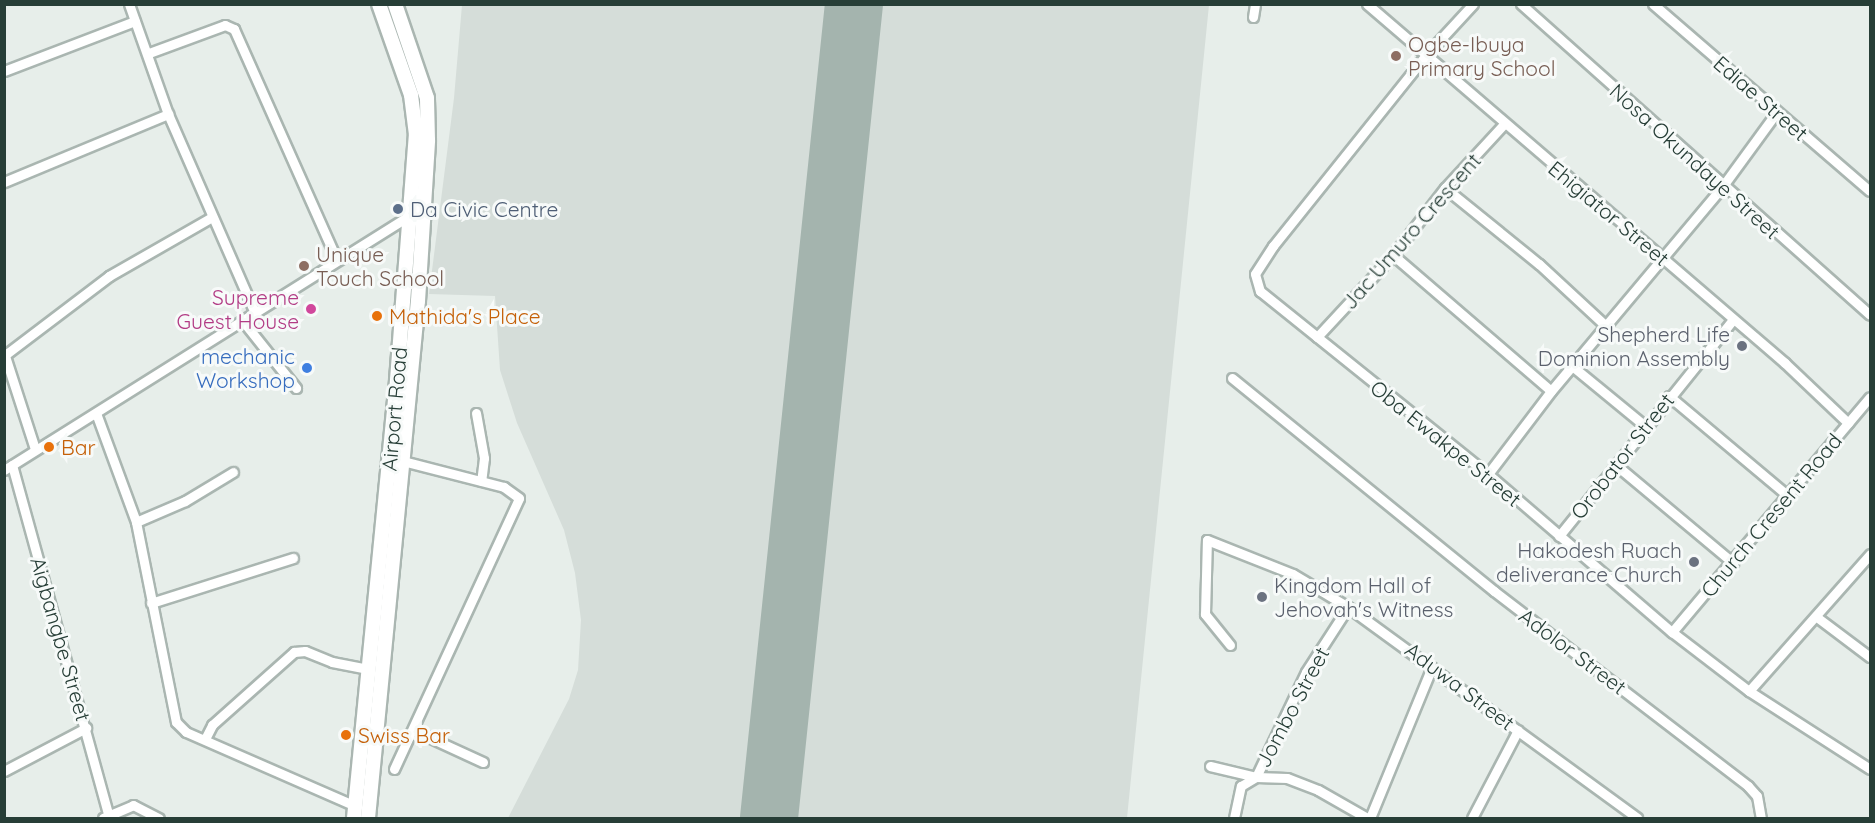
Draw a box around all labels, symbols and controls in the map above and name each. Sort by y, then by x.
place label: Ogbe-Ibuya Primary School [1408,31,1556,81]
marker: Ogbe-Ibuya Primary School [1389,49,1403,63]
street label: Ediae Street [1709,50,1813,146]
street label: Nosa Okundaye Street [1605,78,1785,244]
street label: Jac Umuro Crescent [1336,148,1486,314]
street label: Ehigiator Street [1544,155,1674,271]
place label: Da Civic Centre [410,196,558,222]
marker: Da Civic Centre [391,202,405,216]
place label: Unique Touch School [316,241,444,291]
marker: Unique Touch School [297,259,311,273]
place label: Supreme Guest House [176,284,299,334]
marker: Supreme Guest House [304,302,318,316]
place label: Mathida's Place [389,303,541,329]
marker: Mathida's Place [370,309,384,323]
place label: Shepherd Life Dominion Assembly [1538,321,1730,371]
marker: Shepherd Life Dominion Assembly [1735,339,1749,353]
place label: mechanic Workshop [196,343,295,393]
street label: Airport Road [376,346,412,472]
marker: mechanic Workshop [300,361,314,375]
street label: Oba Ewakpe Street [1366,374,1526,512]
street label: Orobator Street [1565,388,1679,524]
street label: Church Cresent Road [1695,428,1847,602]
place label: Bar [61,434,95,460]
marker: Bar [42,440,56,454]
place label: Hakodesh Ruach deliverance Church [1496,537,1682,587]
street label: Aigbangbe Street [26,554,96,724]
marker: Hakodesh Ruach deliverance Church [1687,555,1701,569]
place label: Kingdom Hall of Jehovah's Witness [1274,572,1453,622]
marker: Kingdom Hall of Jehovah's Witness [1255,590,1269,604]
street label: Adolor Street [1514,603,1632,699]
street label: Aduwa Street [1400,637,1520,735]
street label: Jombo Street [1250,643,1334,771]
place label: Swiss Bar [358,722,450,748]
marker: Swiss Bar [339,728,353,742]

